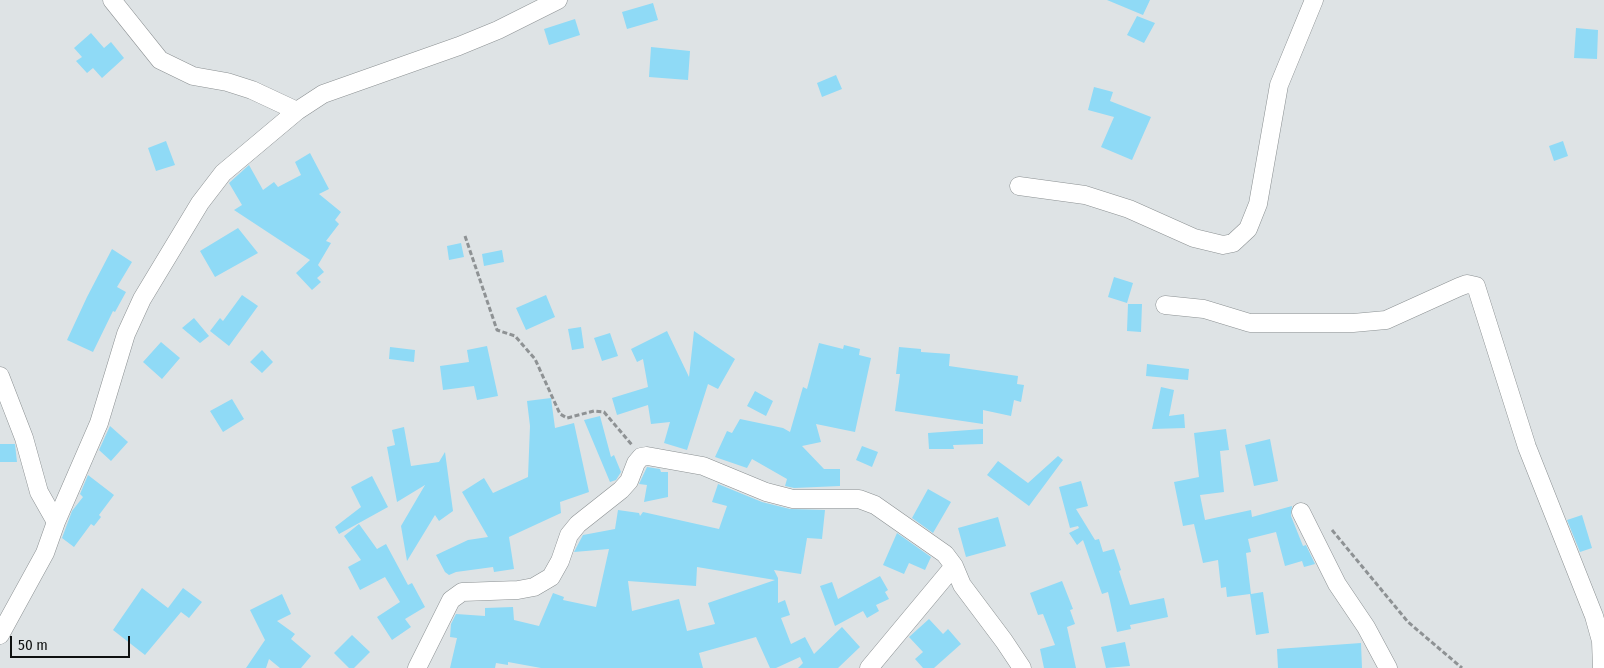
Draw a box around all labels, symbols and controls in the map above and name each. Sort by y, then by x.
scale bar [12,626,132,658]
text: 50 m [18,636,48,654]

